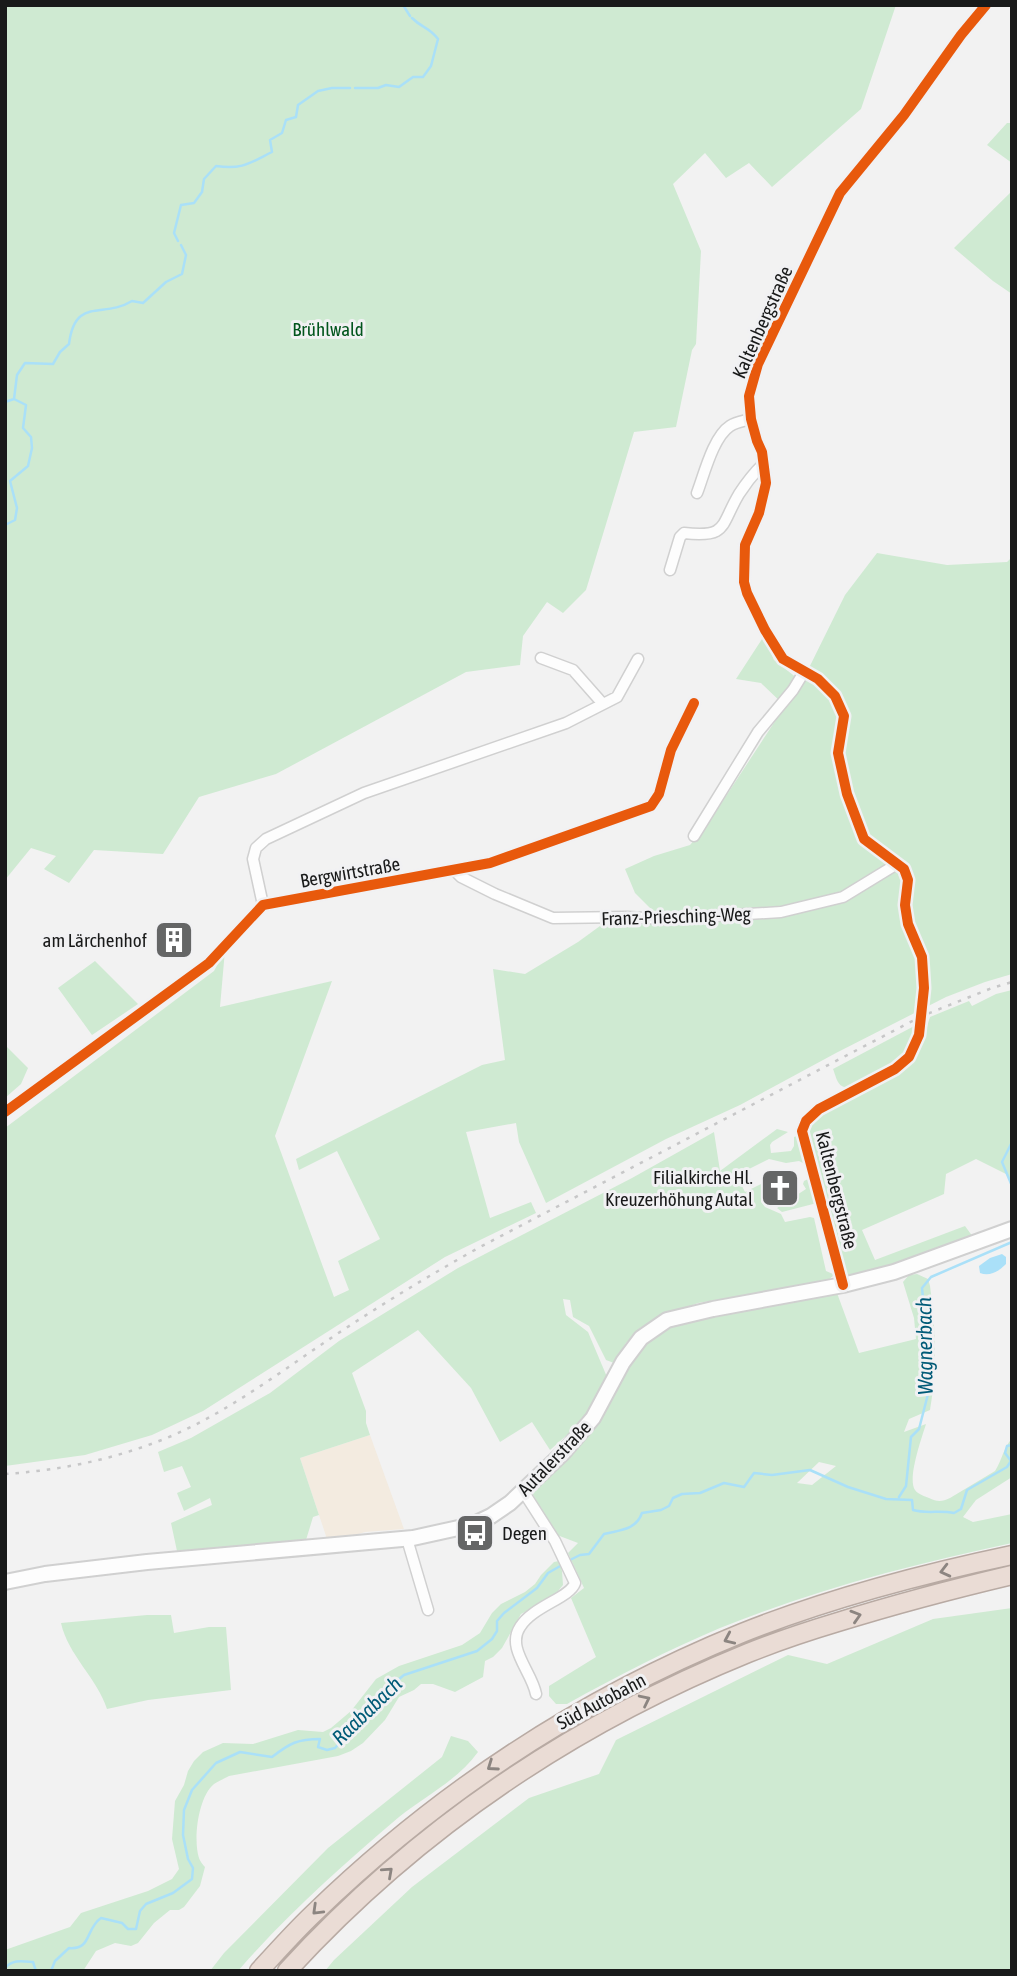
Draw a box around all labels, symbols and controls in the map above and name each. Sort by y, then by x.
street label: Kaltenbergstraße [727,262,797,382]
park label: Brühlwald [292,318,364,340]
street label: Bergwirtstraße [298,852,402,892]
street label: Franz-Priesching-Weg [601,902,752,930]
building icon: am Lärchenhof [153,919,195,961]
place label: am Lärchenhof [43,929,147,951]
street label: Kaltenbergstraße [812,1129,862,1251]
place label: Filialkirche Hl. Kreuzerhöhung Autal [605,1166,753,1210]
church icon: Filialkirche Hl. Kreuzerhöhung Autal [759,1167,801,1209]
water label: Wagnerbach [911,1297,937,1395]
street label: Autalerstraße [513,1416,595,1500]
bus stop icon: Degen [454,1512,496,1554]
place label: Degen [502,1522,547,1544]
one-way arrow [939,1563,951,1577]
one-way arrow [850,1610,862,1625]
one-way arrow [723,1631,736,1645]
street label: Süd Autobahn [553,1668,649,1734]
water label: Raababach [327,1671,406,1749]
one-way arrow [638,1695,650,1709]
one-way arrow [487,1758,500,1770]
one-way arrow [380,1867,393,1880]
one-way arrow [312,1902,325,1915]

